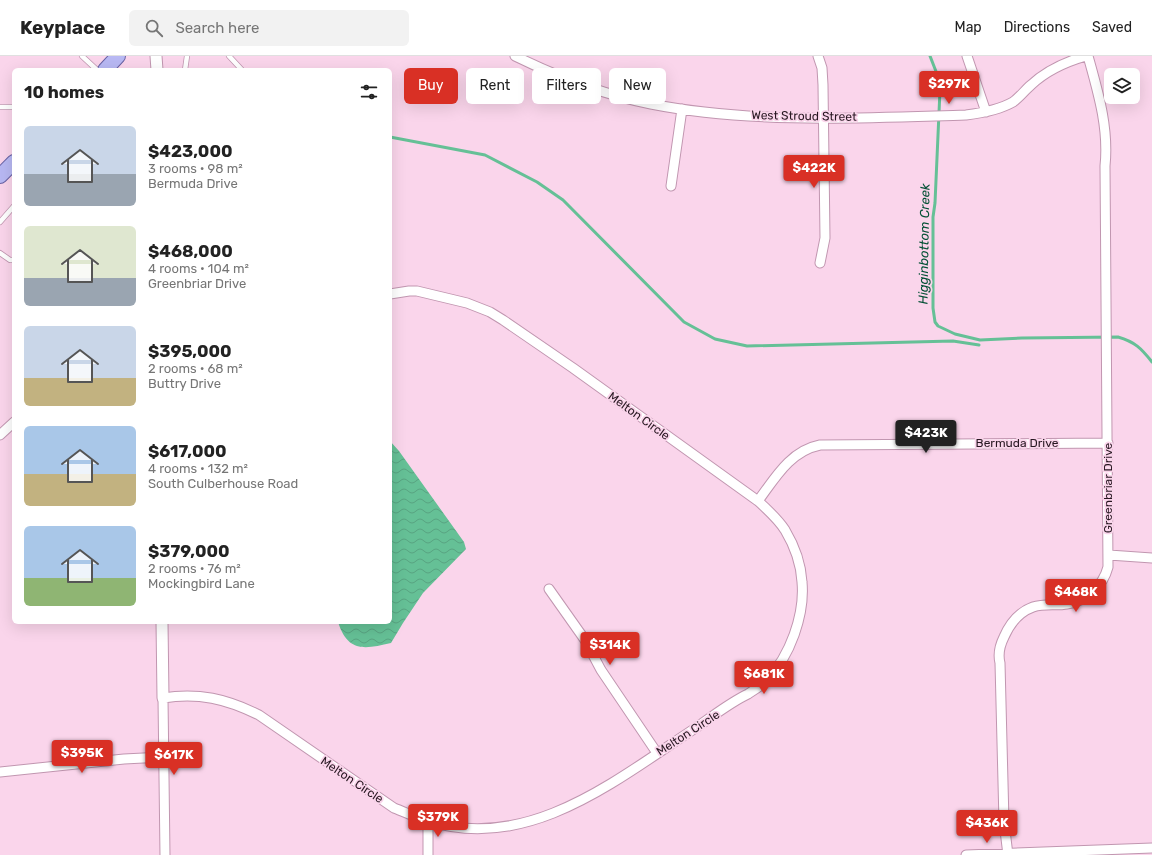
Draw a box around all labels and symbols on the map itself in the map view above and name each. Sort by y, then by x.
pin: $297K [921,71,977,105]
street label: West Stroud Street [751,108,857,124]
pin: $422K [786,155,842,189]
water label: Higginbottom Creek [915,183,934,305]
street label: Melton Circle [606,389,673,443]
pin: $423K [898,420,954,454]
street label: Bermuda Drive [976,436,1059,450]
street label: Greenbriar Drive [1101,442,1115,533]
pin: $468K [1048,579,1104,613]
pin: $314K [582,632,638,666]
pin: $681K [736,661,792,695]
street label: Melton Circle [654,707,722,759]
pin: $395K [54,740,110,774]
pin: $617K [146,742,202,776]
street label: Melton Circle [318,754,386,806]
pin: $379K [410,804,466,838]
pin: $436K [959,810,1015,844]

